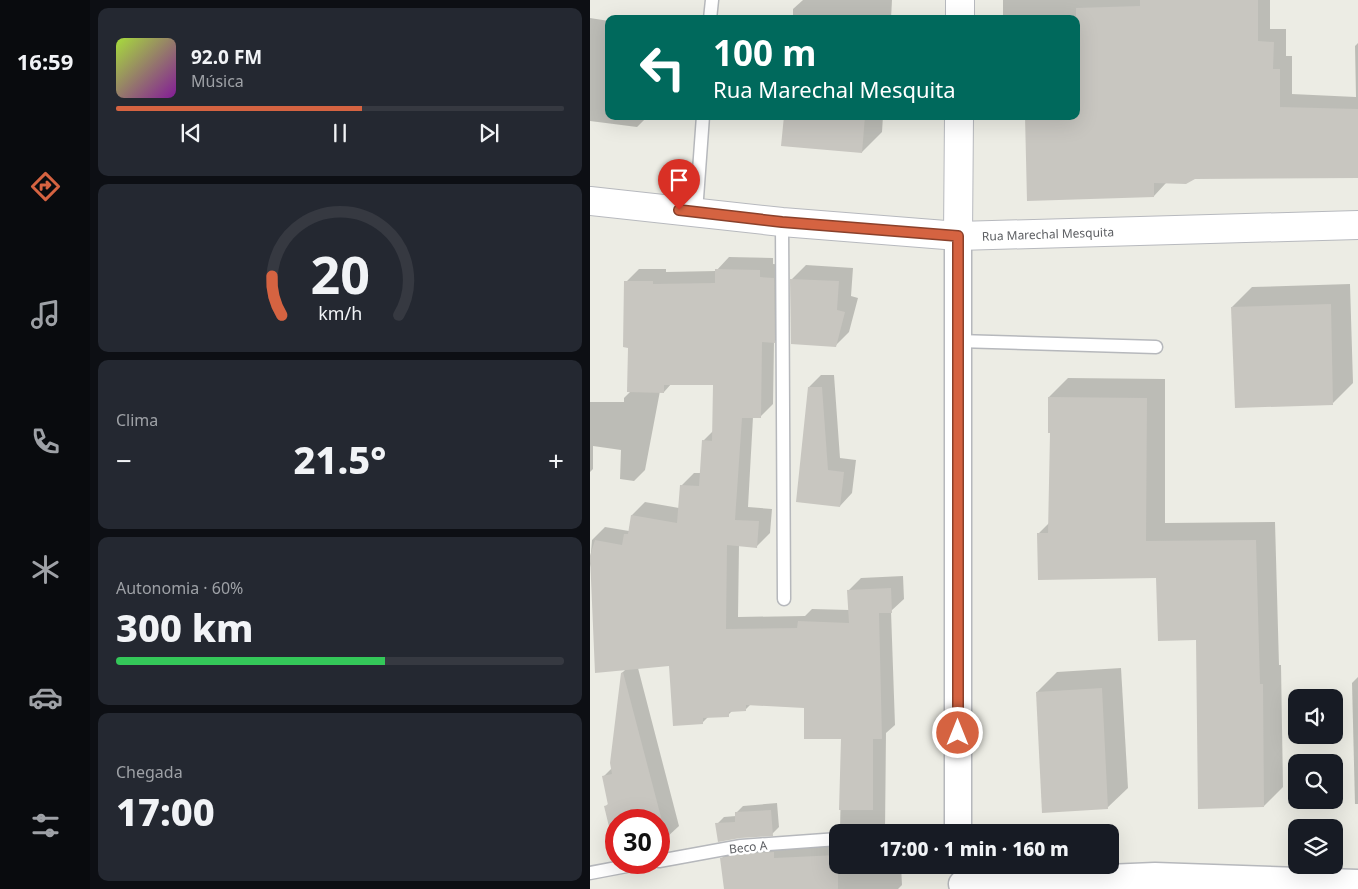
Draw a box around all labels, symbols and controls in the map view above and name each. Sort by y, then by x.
text: 100 m [713,29,816,76]
icon: left [630,35,695,100]
text: 92.0 FM [191,44,262,70]
text: 16:59 [17,46,73,76]
text: Música [191,70,244,92]
text: Rua Marechal Mesquita [713,74,956,104]
icon: previous [177,119,205,147]
icon: pause [326,119,354,147]
icon: next [475,119,503,147]
pin [658,159,700,210]
icon: arrive [665,166,693,194]
icon: directions [28,169,63,204]
street label: Rua Marechal Mesquita [982,223,1114,245]
text: 20 [310,238,370,309]
icon: music [28,297,63,332]
text: km/h [318,301,362,325]
text: Clima [116,409,158,431]
icon: phone [28,424,63,459]
text: 21.5° [294,433,386,485]
text: − [116,441,132,479]
text: + [548,441,564,479]
icon: climate [28,552,63,587]
text: Autonomia · 60% [116,577,243,599]
text: 300 km [116,601,254,653]
icon: car [28,680,63,715]
map controls [1288,689,1343,874]
button: sound [1288,689,1343,744]
position arrow [931,706,983,758]
button: search [1288,754,1343,809]
text: Chegada [116,761,183,783]
text: 17:00 [116,785,215,837]
icon: filters [28,808,63,843]
speed limit sign: 30 [605,809,670,874]
button: layers [1288,819,1343,874]
text: 17:00 · 1 min · 160 m [879,836,1069,862]
street label: Beco A [728,837,768,857]

